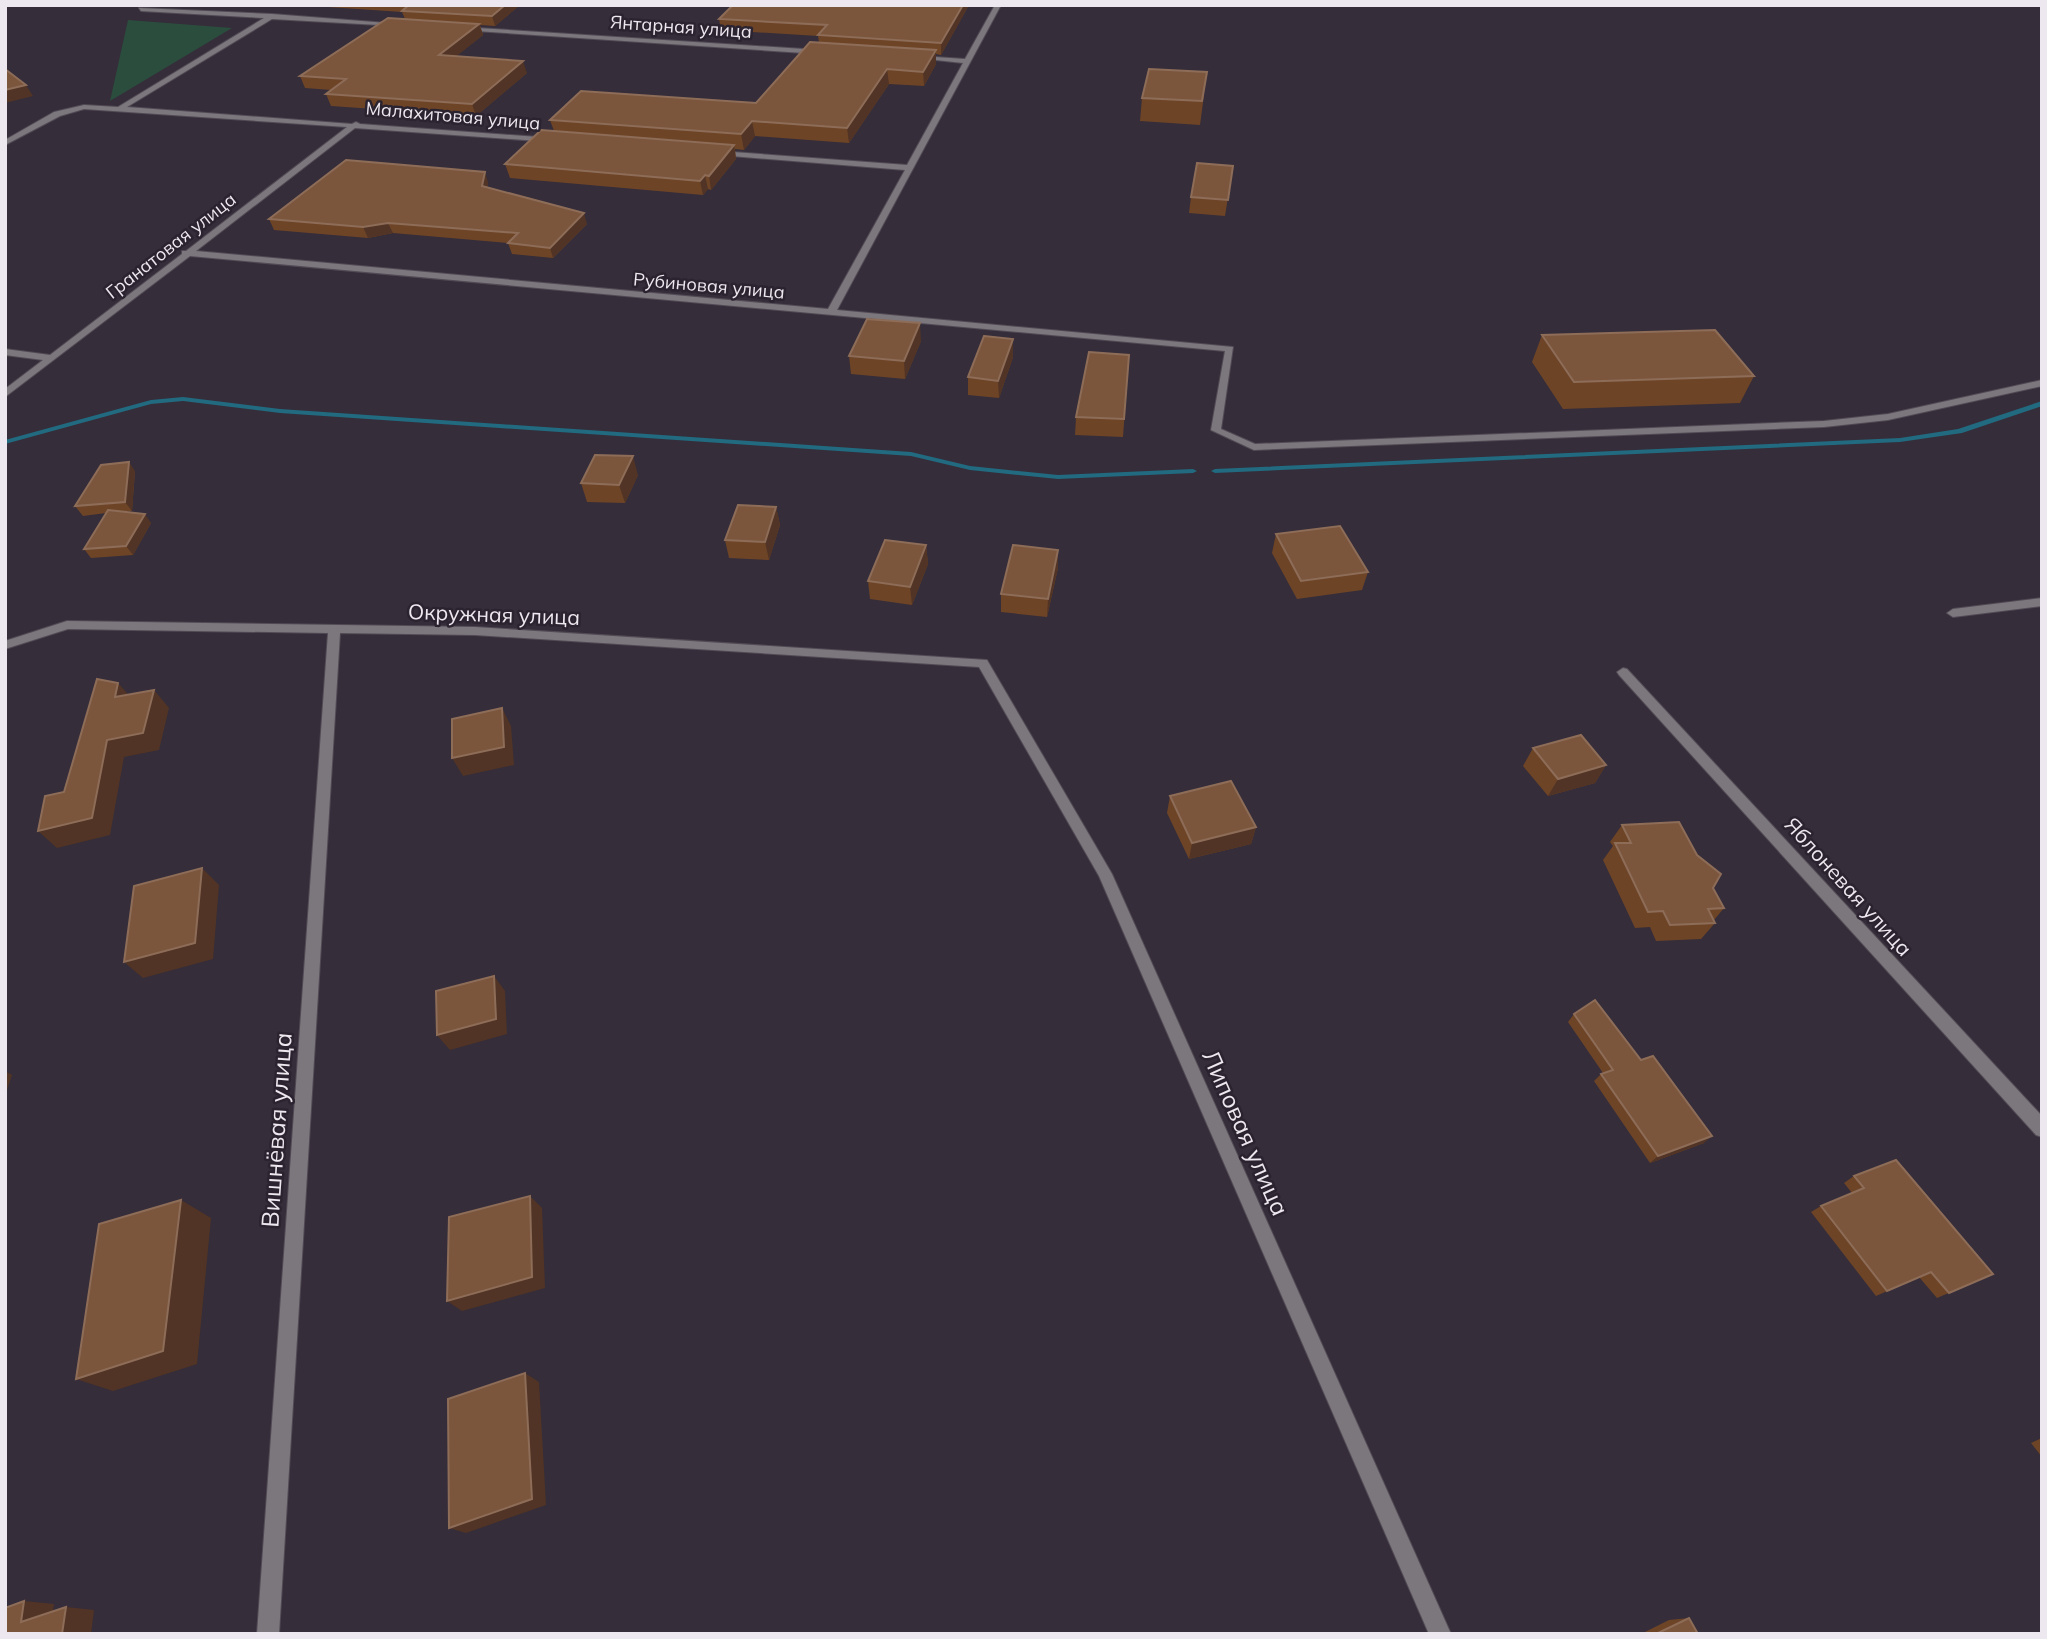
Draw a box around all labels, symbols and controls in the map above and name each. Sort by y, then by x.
street label: Янтарная улица [609,10,753,43]
street label: Малахитовая улица [365,96,541,135]
street label: Гранатовая улица [101,188,240,304]
street label: Рубиновая улица [632,267,786,304]
street label: Окружная улица [408,598,580,630]
street label: Яблоневая улица [1780,812,1918,961]
street label: Вишнёвая улица [254,1031,298,1228]
street label: Липовая улица [1196,1045,1296,1220]

